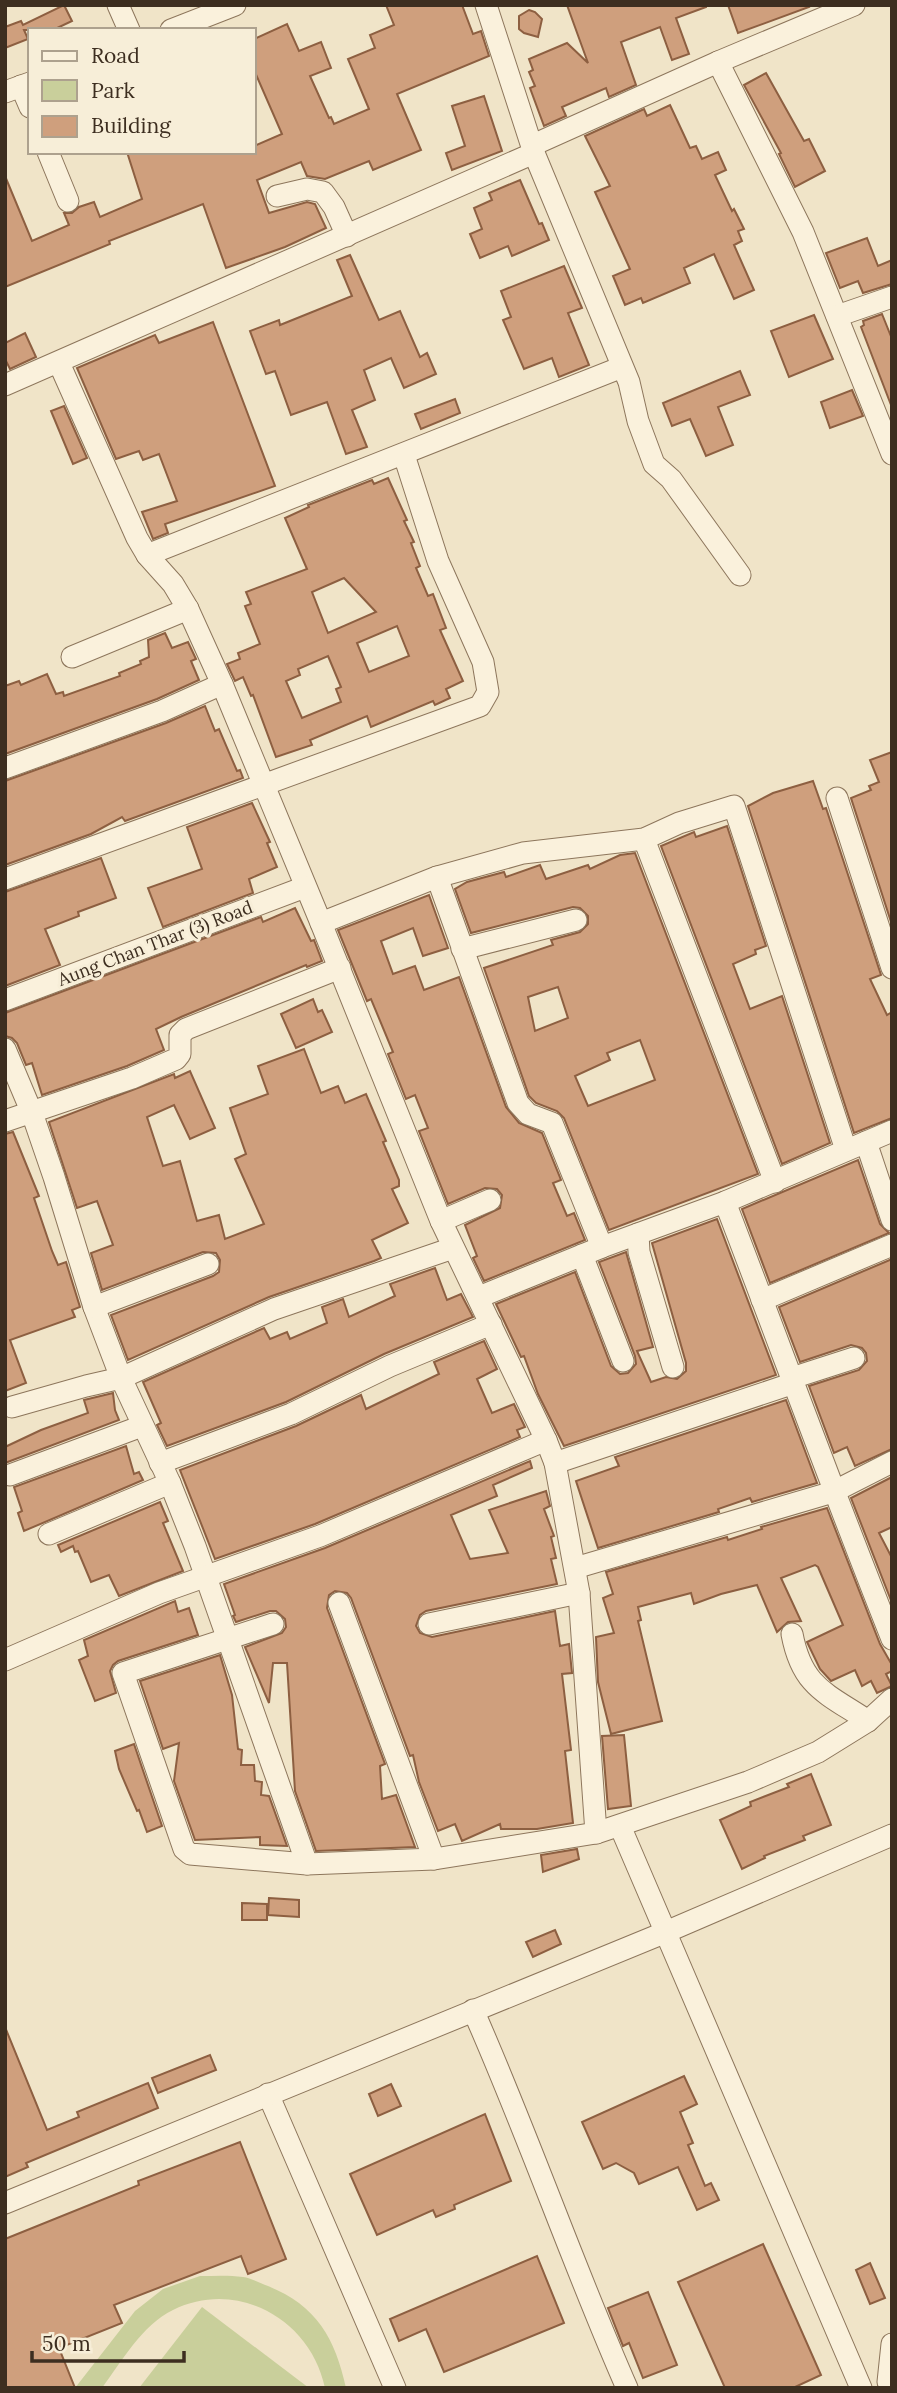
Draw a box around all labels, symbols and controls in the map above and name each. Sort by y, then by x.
legend [28,28,256,154]
text: Road [91,42,140,69]
text: Park [91,77,135,104]
text: Building [91,112,171,139]
street label: Aung Chan Thar (3) Road [53,895,256,991]
scale bar [32,2320,184,2364]
text: 50 m [42,2330,91,2357]

